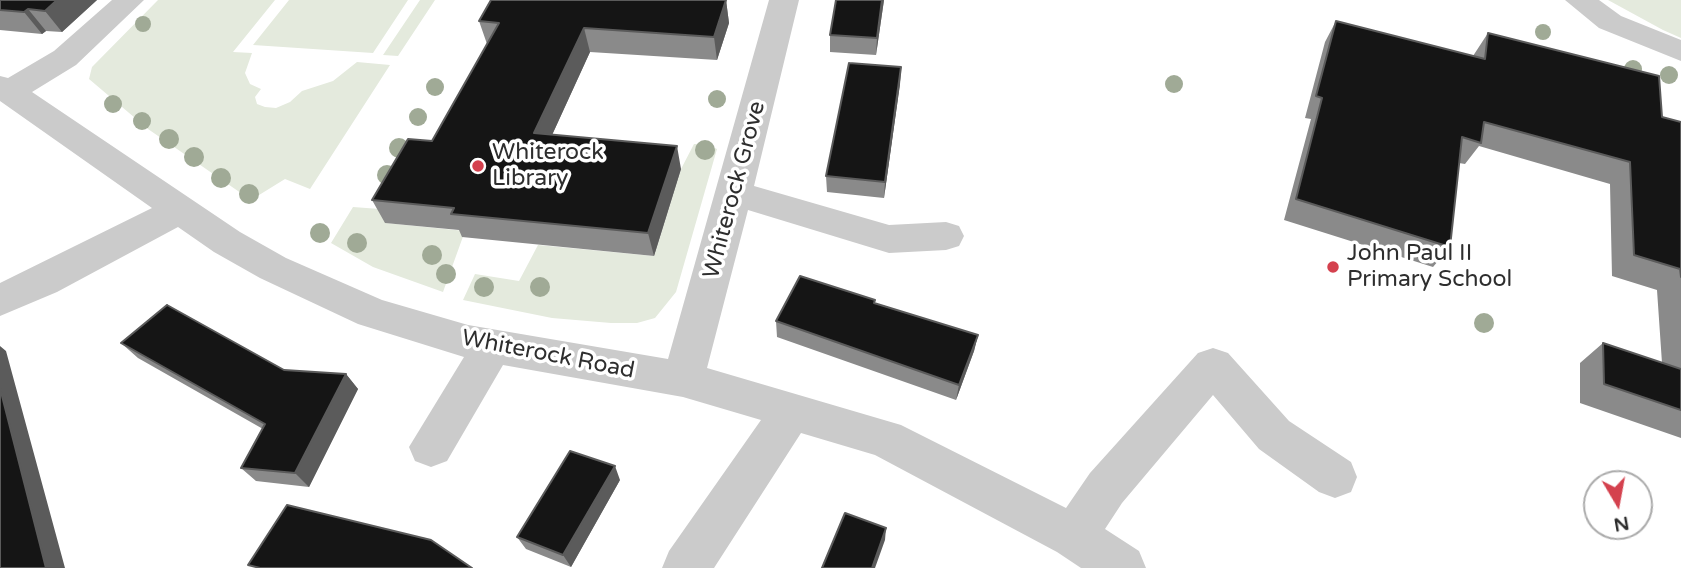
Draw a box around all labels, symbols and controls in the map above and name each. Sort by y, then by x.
street label: Whiterock Grove [698,98,772,282]
place label: Whiterock Library [492,139,604,193]
marker: Whiterock Library [470,158,486,174]
place label: John Paul II Primary School [1347,240,1512,294]
marker: John Paul II Primary School [1325,259,1341,275]
street label: Whiterock Road [459,325,637,385]
north arrow [1583,470,1653,540]
text: N [1612,512,1631,536]

